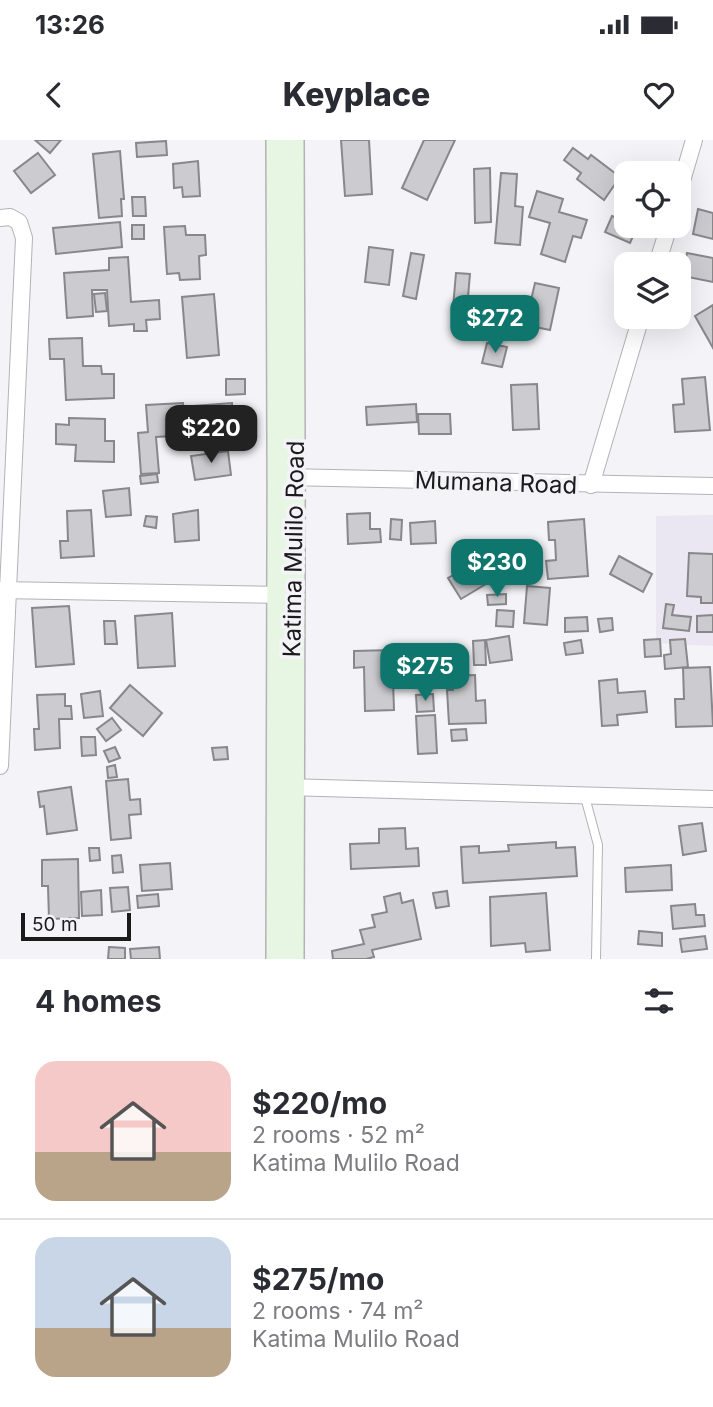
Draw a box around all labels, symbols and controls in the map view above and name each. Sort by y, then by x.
text: 13:26 [35,9,105,40]
text: Keyplace [283,75,430,114]
icon: back [35,76,73,114]
icon: heart [640,76,678,114]
map controls [614,161,691,329]
button: locate [614,161,691,238]
button: layers [614,252,691,329]
pin: $272 [454,296,536,355]
text: $272 [466,304,524,332]
pin: $220 [170,406,252,465]
text: $220 [181,414,241,442]
street label: Katima Mulilo Road [277,440,310,658]
street label: Mumana Road [414,465,578,500]
pin: $230 [456,540,538,599]
text: $230 [467,548,527,576]
pin: $275 [384,644,466,703]
text: $275 [396,652,454,680]
scale bar [21,910,131,942]
text: 50 m [32,913,78,936]
icon: filters [640,982,678,1020]
text: 4 homes [35,983,162,1019]
text: $220/mo [252,1085,387,1121]
icon: home [91,1089,175,1173]
text: 2 rooms · 52 m² [252,1121,425,1149]
text: Katima Mulilo Road [252,1149,460,1177]
text: $275/mo [252,1261,384,1297]
icon: home [91,1265,175,1349]
text: 2 rooms · 74 m² [252,1297,424,1325]
text: Katima Mulilo Road [252,1325,460,1353]

